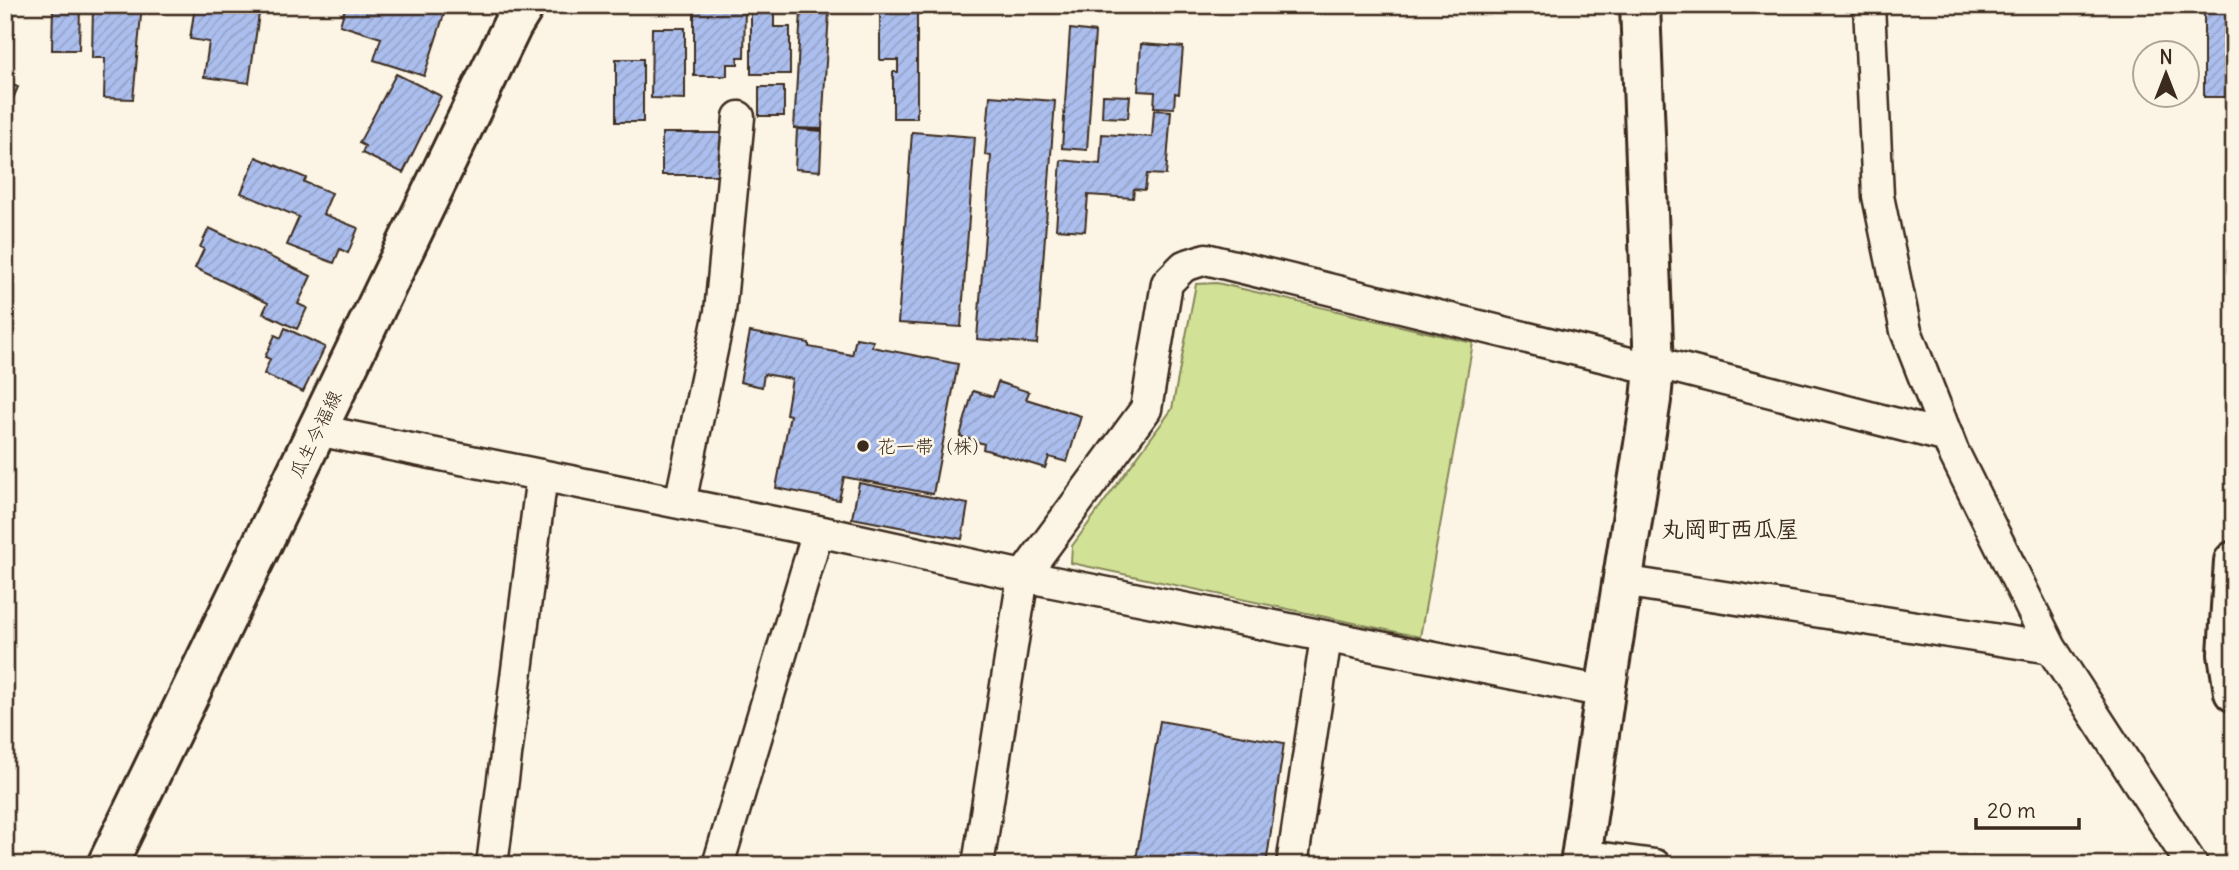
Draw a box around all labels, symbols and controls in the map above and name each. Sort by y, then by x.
north arrow [2130,38,2200,108]
text: N [2159,45,2173,69]
street label: 瓜生今福線 [283,386,347,482]
place label: 花一帯（株） [877,434,991,458]
marker: 花一帯（株） [855,438,871,454]
district label: 丸岡町西瓜屋 [1661,514,1799,543]
scale bar [1976,786,2080,830]
text: 20 m [1987,797,2036,824]

